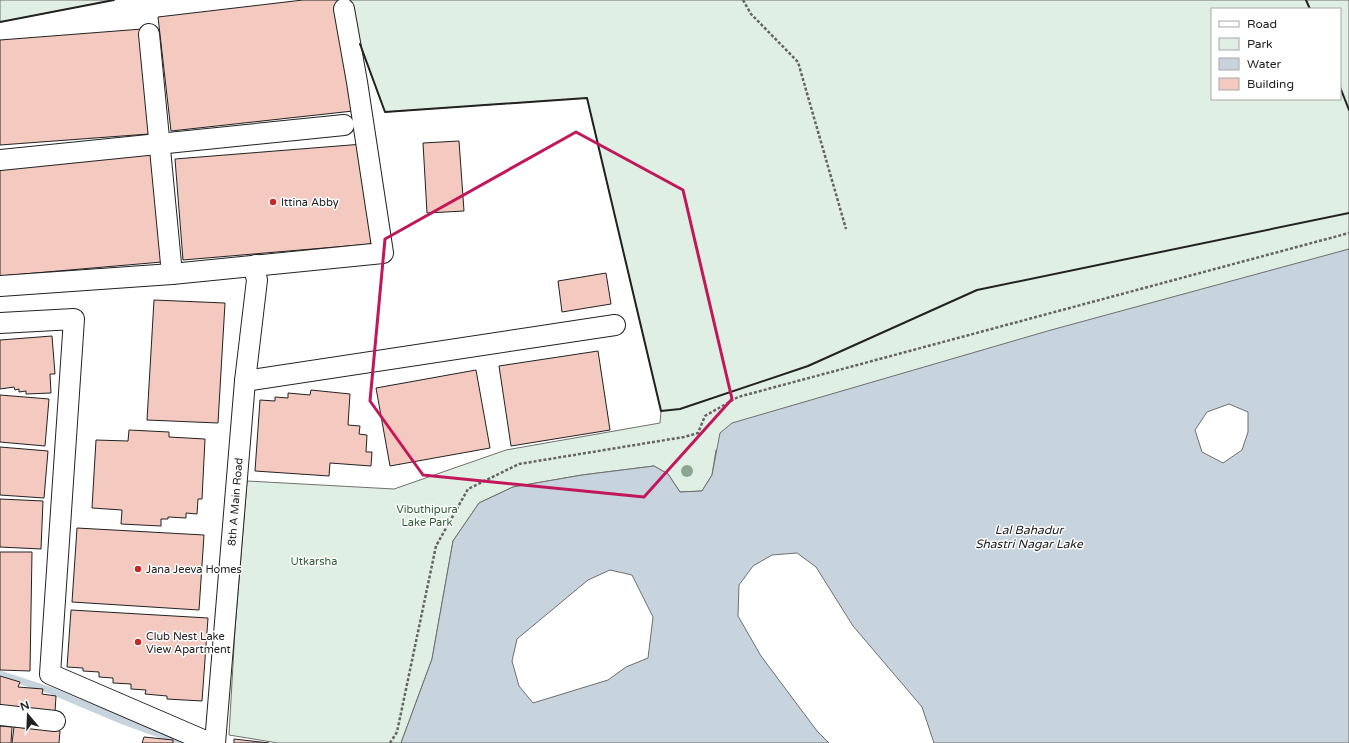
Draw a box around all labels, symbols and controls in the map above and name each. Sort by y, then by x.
legend [1211,8,1341,100]
text: Road [1247,17,1277,31]
text: Park [1247,37,1273,51]
text: Water [1247,57,1282,71]
text: Building [1247,77,1294,91]
place label: Ittina Abby [281,196,339,209]
marker: Ittina Abby [268,197,278,207]
street label: 8th A Main Road [225,457,245,547]
park label: Vibuthipura Lake Park [396,503,458,529]
water label: Lal Bahadur Shastri Nagar Lake [975,523,1084,551]
park label: Utkarsha [291,555,337,568]
place label: Jana Jeeva Homes [146,563,242,576]
marker: Jana Jeeva Homes [133,564,143,574]
place label: Club Nest Lake View Apartment [146,630,231,656]
marker: Club Nest Lake View Apartment [133,637,143,647]
north arrow [8,695,48,735]
text: N [19,698,31,714]

